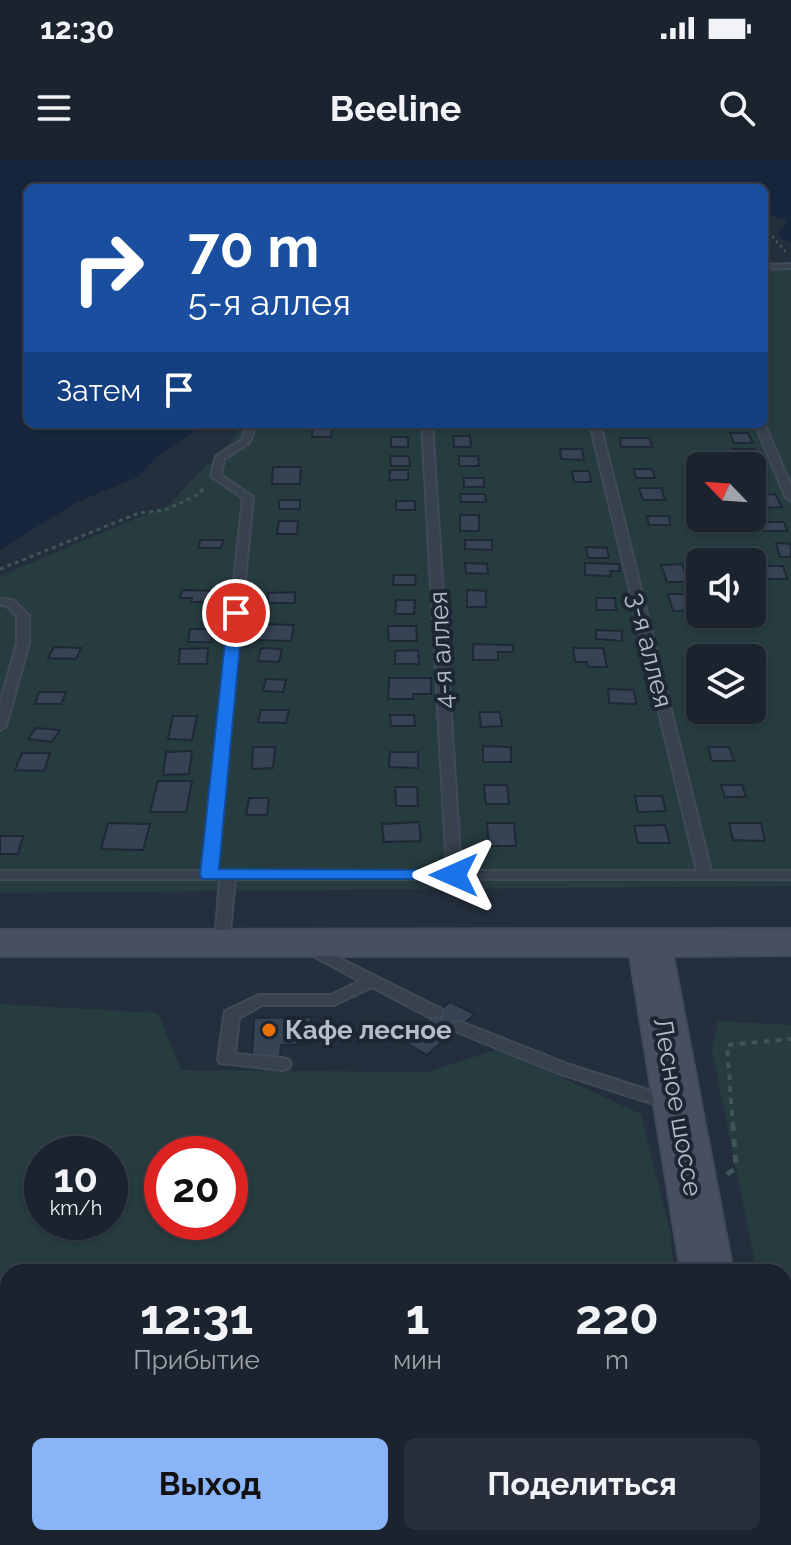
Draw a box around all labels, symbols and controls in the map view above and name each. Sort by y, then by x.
text: 12:30 [40,11,114,46]
icon: menu [32,86,76,130]
icon: search [715,86,759,130]
text: Beeline [330,87,461,129]
text: 70 m [188,214,319,280]
icon: right [56,216,160,320]
text: 5-я аллея [188,281,351,323]
icon: arrive [157,368,201,412]
text: Затем [56,373,141,408]
north arrow [686,452,766,532]
map controls [686,452,766,724]
button: sound [686,548,766,628]
pin [202,579,270,647]
street label: 3-я аллея [621,589,679,711]
street label: 4-я аллея [423,590,459,710]
icon: arrive [214,591,258,635]
button: layers [686,644,766,724]
position arrow [412,833,496,917]
place label: Кафе лесное [285,1015,452,1045]
street label: Лесное шоссе [648,1015,708,1199]
marker: Кафе лесное [260,1021,278,1039]
speed limit sign: 20 [144,1136,248,1240]
text: 10 [54,1154,98,1201]
text: km/h [50,1196,102,1220]
text: 12:31 [140,1289,253,1345]
text: 1 [406,1289,429,1345]
text: 220 [575,1289,659,1345]
text: Прибытие [133,1345,260,1375]
text: мин [393,1345,442,1375]
text: m [605,1345,629,1375]
button: Выход [32,1438,388,1530]
button: Поделиться [404,1438,760,1530]

